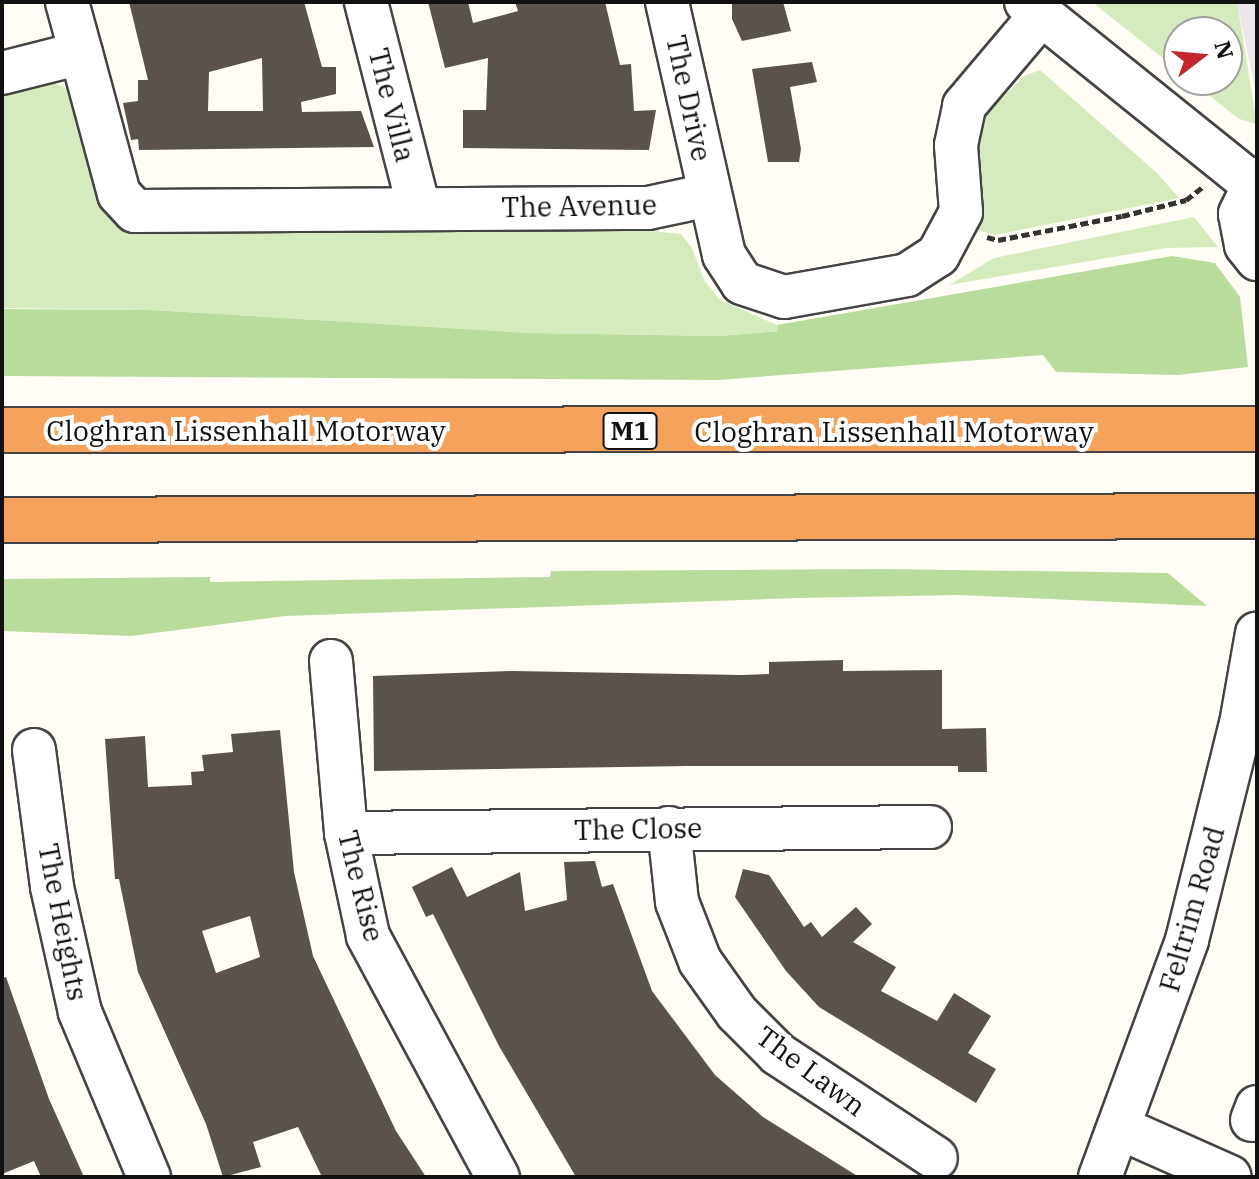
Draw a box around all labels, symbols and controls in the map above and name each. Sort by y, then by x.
north arrow [1163,16,1243,96]
street label: The Drive [659,32,719,164]
text: N [1208,37,1241,62]
street label: The Villa [362,45,422,165]
street label: The Avenue [501,188,657,224]
road number: M1 [602,409,658,453]
street label: Cloghran Lissenhall Motorway [46,414,446,448]
street label: Cloghran Lissenhall Motorway [694,415,1094,449]
street label: The Close [574,811,702,847]
street label: Feltrim Road [1152,822,1232,996]
street label: The Rise [331,827,391,945]
street label: The Heights [31,841,95,1003]
street label: The Lawn [750,1019,872,1123]

